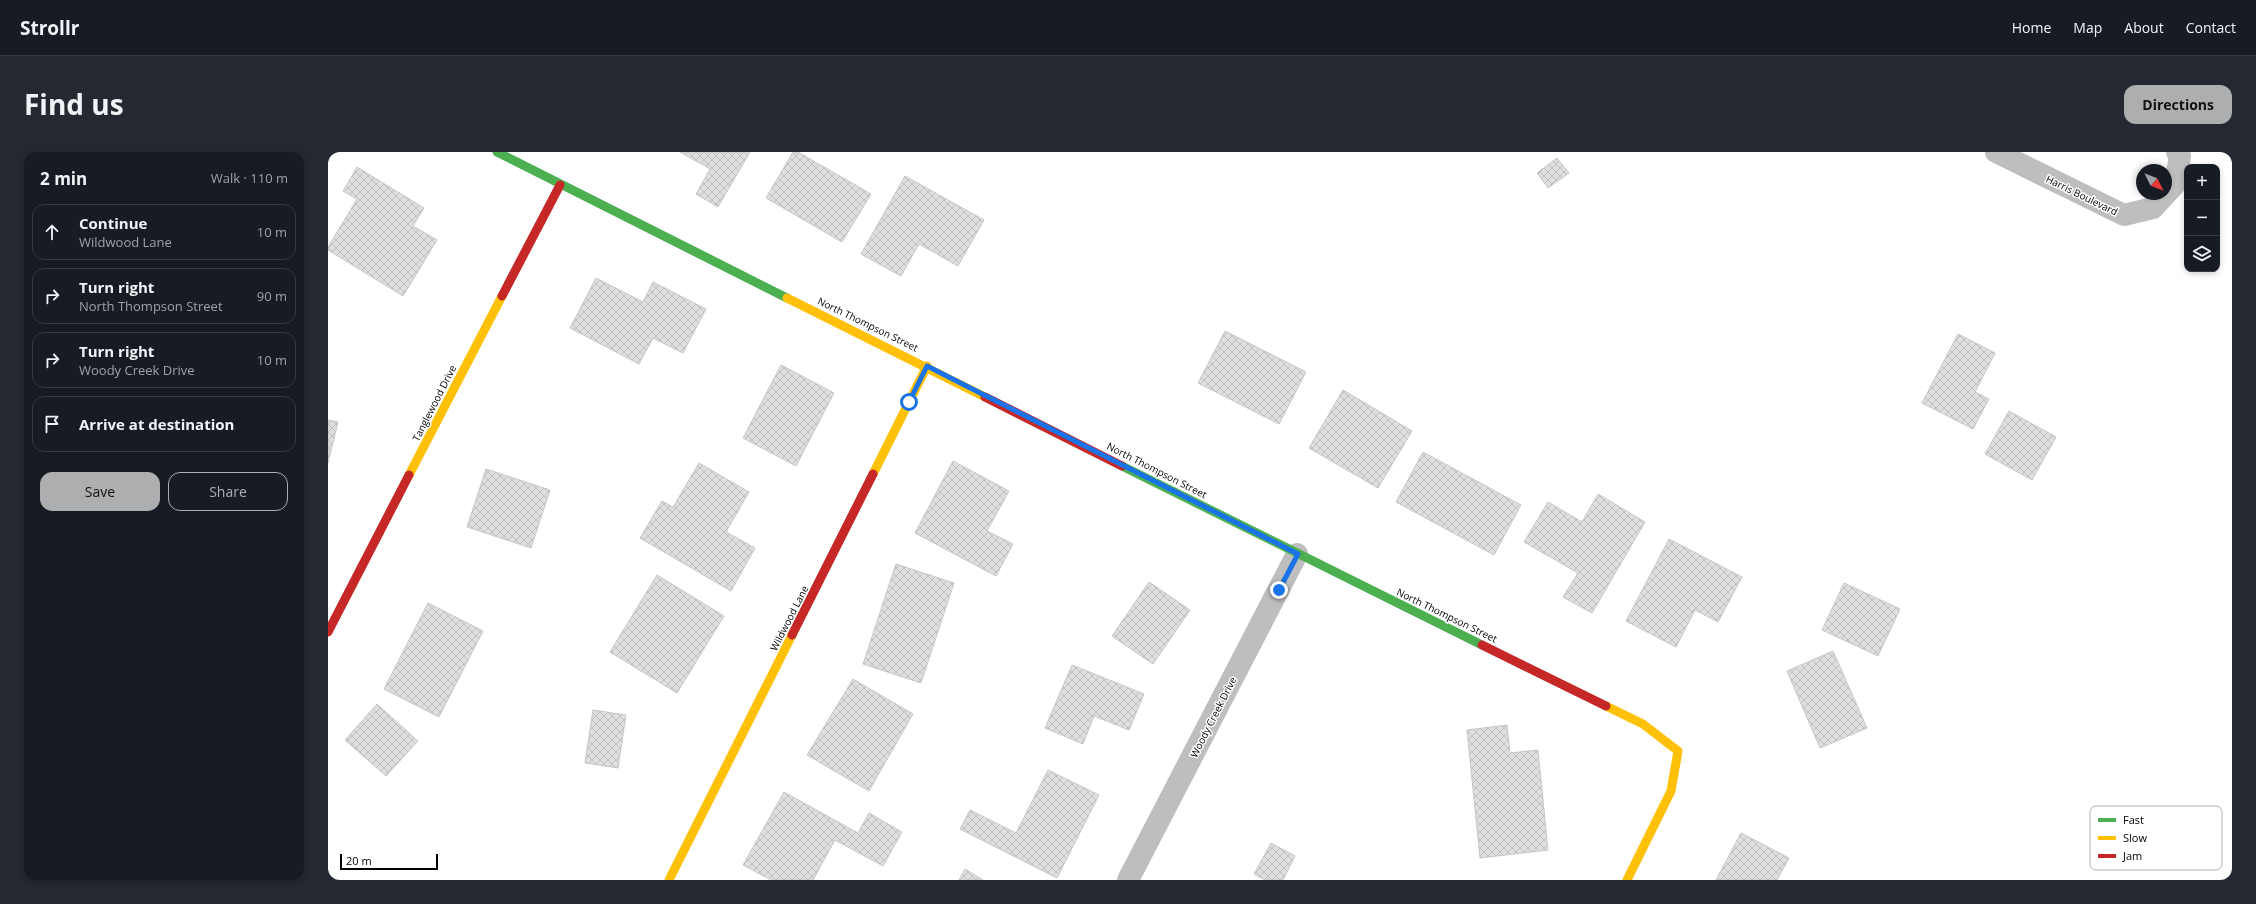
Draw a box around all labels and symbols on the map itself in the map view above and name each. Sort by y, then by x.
north arrow [2136,164,2172,200]
street label: Harris Boulevard [2044,172,2120,218]
street label: North Thompson Street [815,294,921,355]
street label: Tanglewood Drive [409,362,459,443]
route start [900,393,918,411]
street label: North Thompson Street [1105,439,1210,501]
route end [1270,581,1288,599]
street label: Wildwood Lane [767,583,812,653]
street label: North Thompson Street [1394,585,1500,646]
street label: Woody Creek Drive [1187,674,1240,760]
legend [2090,806,2222,870]
text: Fast [2123,812,2144,827]
text: Slow [2123,830,2147,845]
text: Jam [2122,848,2142,863]
scale bar [340,852,438,871]

